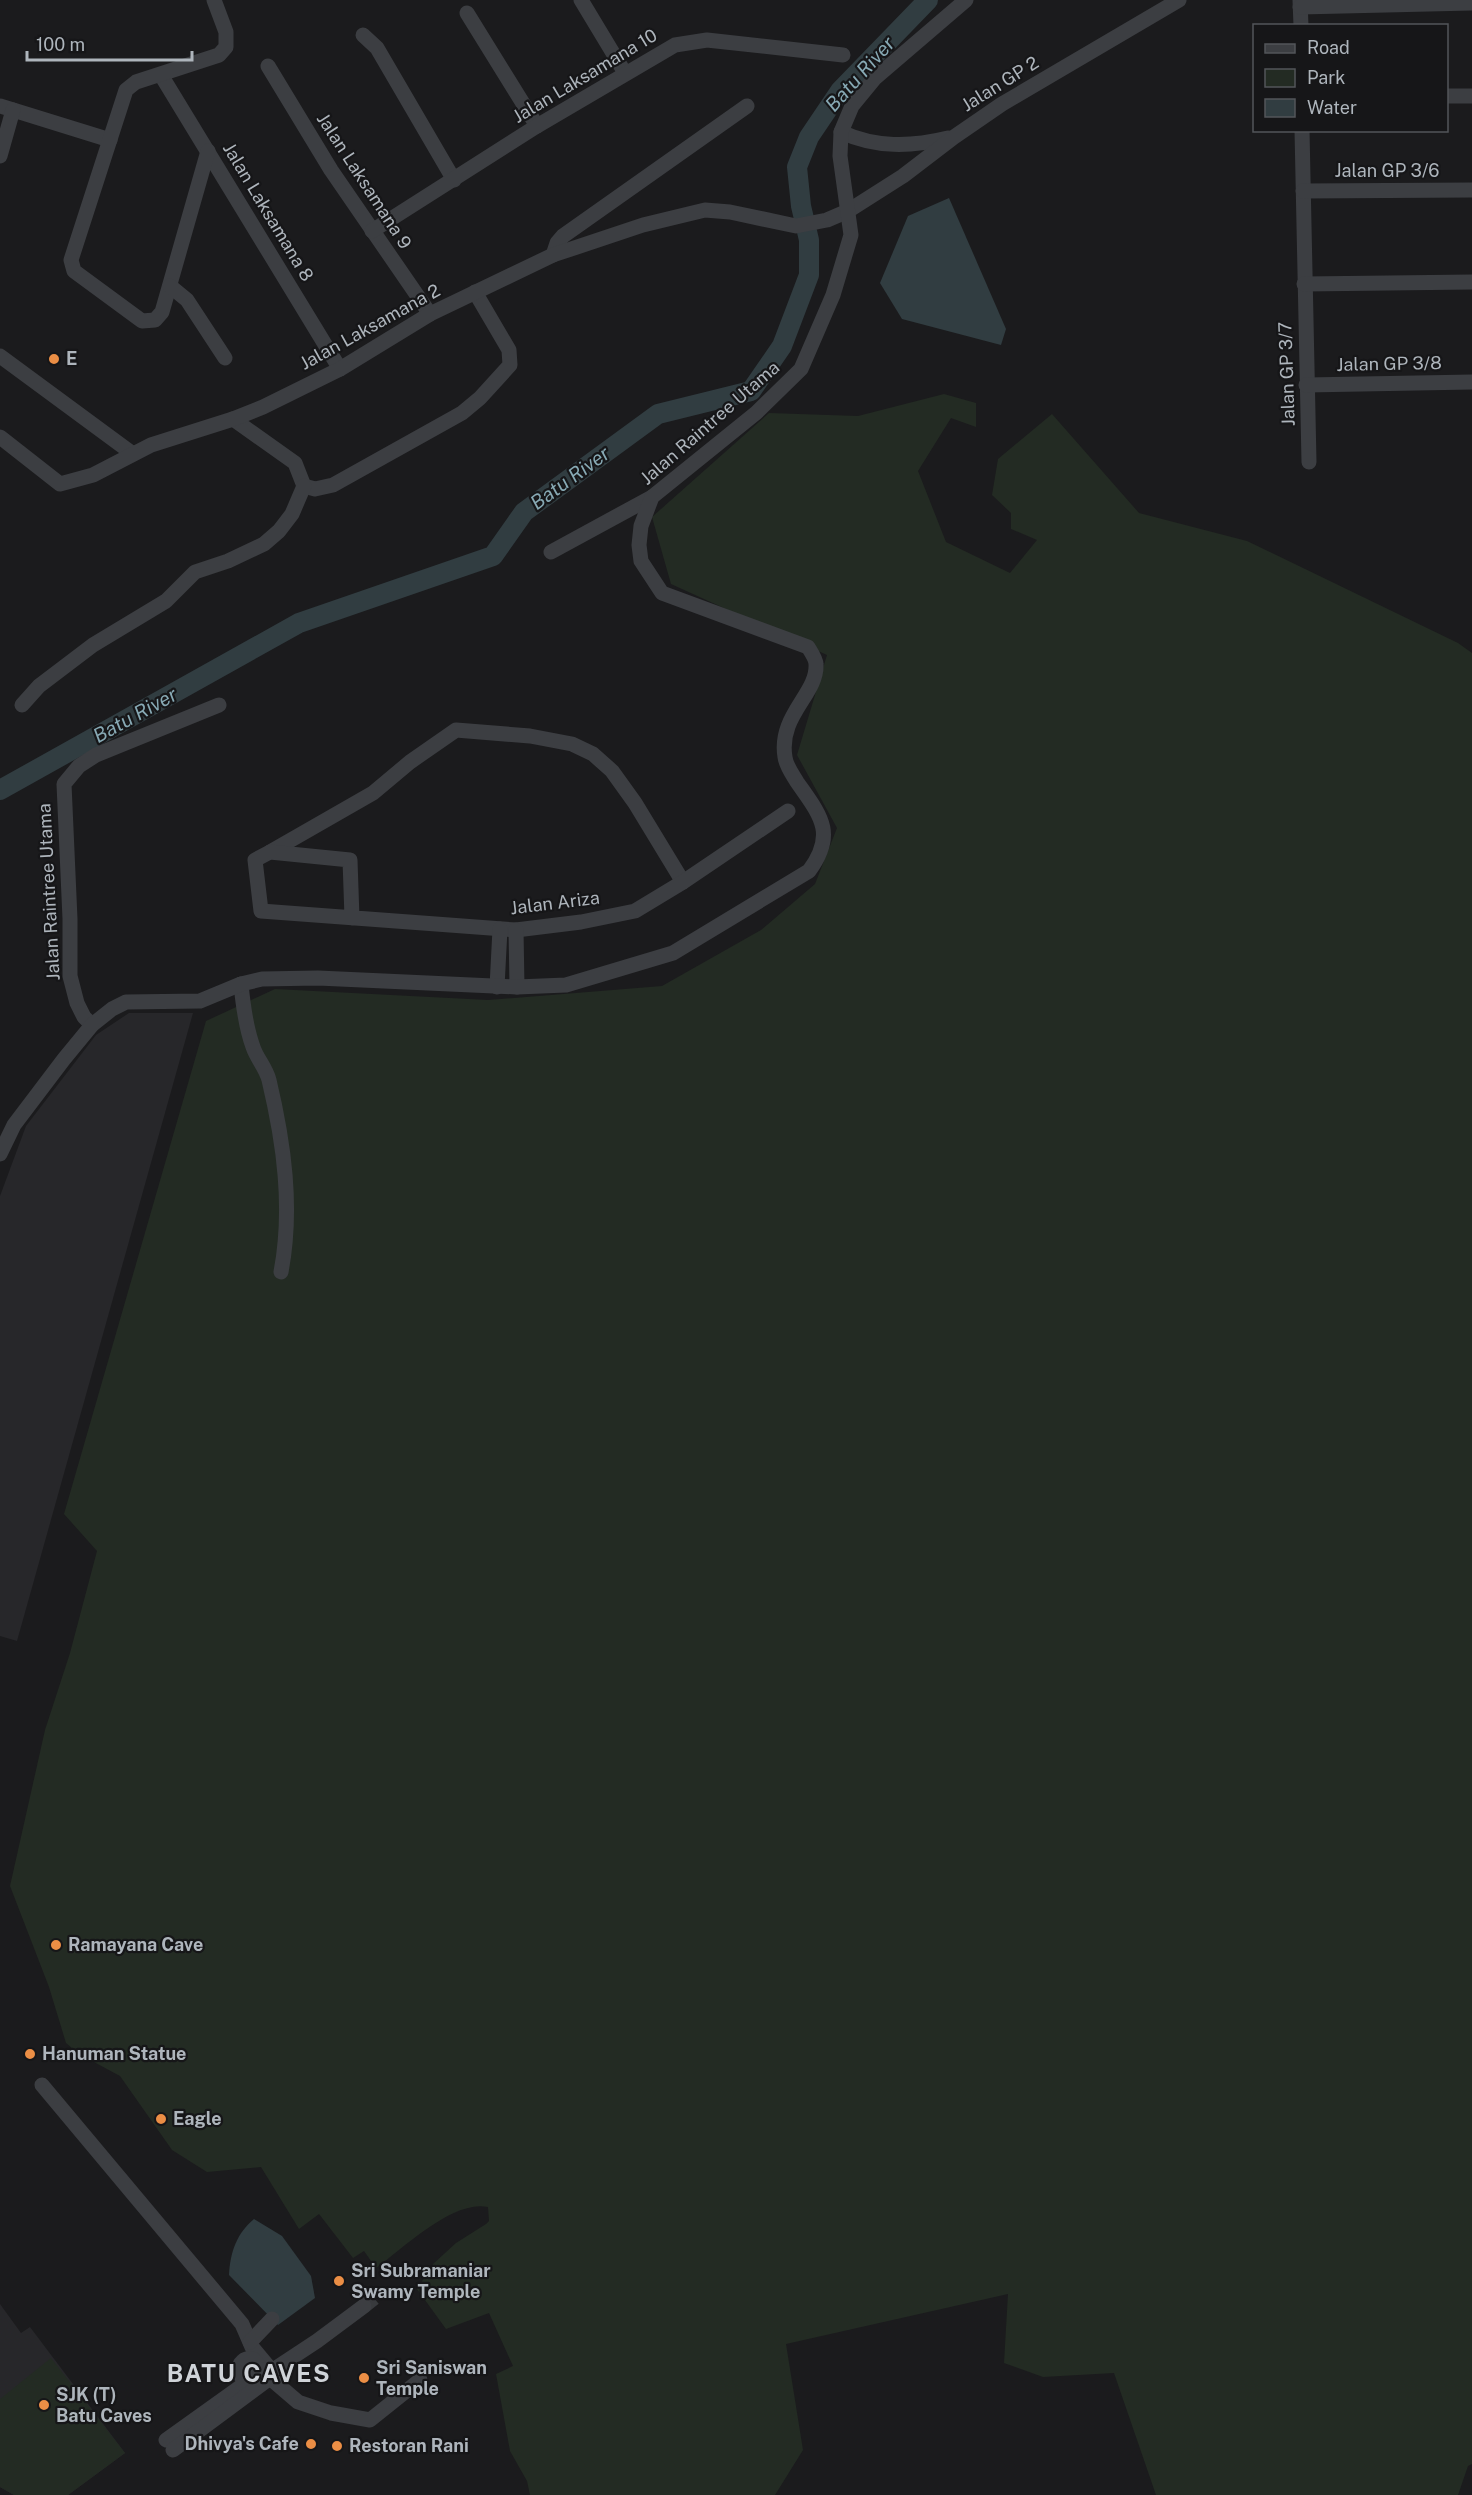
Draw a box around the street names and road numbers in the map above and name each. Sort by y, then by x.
street label: Jalan Laksamana 10 [509,24,661,127]
street label: Jalan GP 2 [957,52,1042,115]
street label: Jalan Laksamana 9 [313,109,416,252]
street label: Jalan Laksamana 8 [219,139,318,285]
street label: Jalan GP 3/6 [1335,160,1439,181]
street label: Jalan Laksamana 2 [296,279,443,374]
street label: Jalan GP 3/7 [1274,321,1299,427]
street label: Jalan GP 3/8 [1336,352,1442,375]
street label: Jalan Raintree Utama [636,357,783,489]
street label: Jalan Raintree Utama [33,803,64,981]
street label: Jalan Ariza [509,887,601,918]

